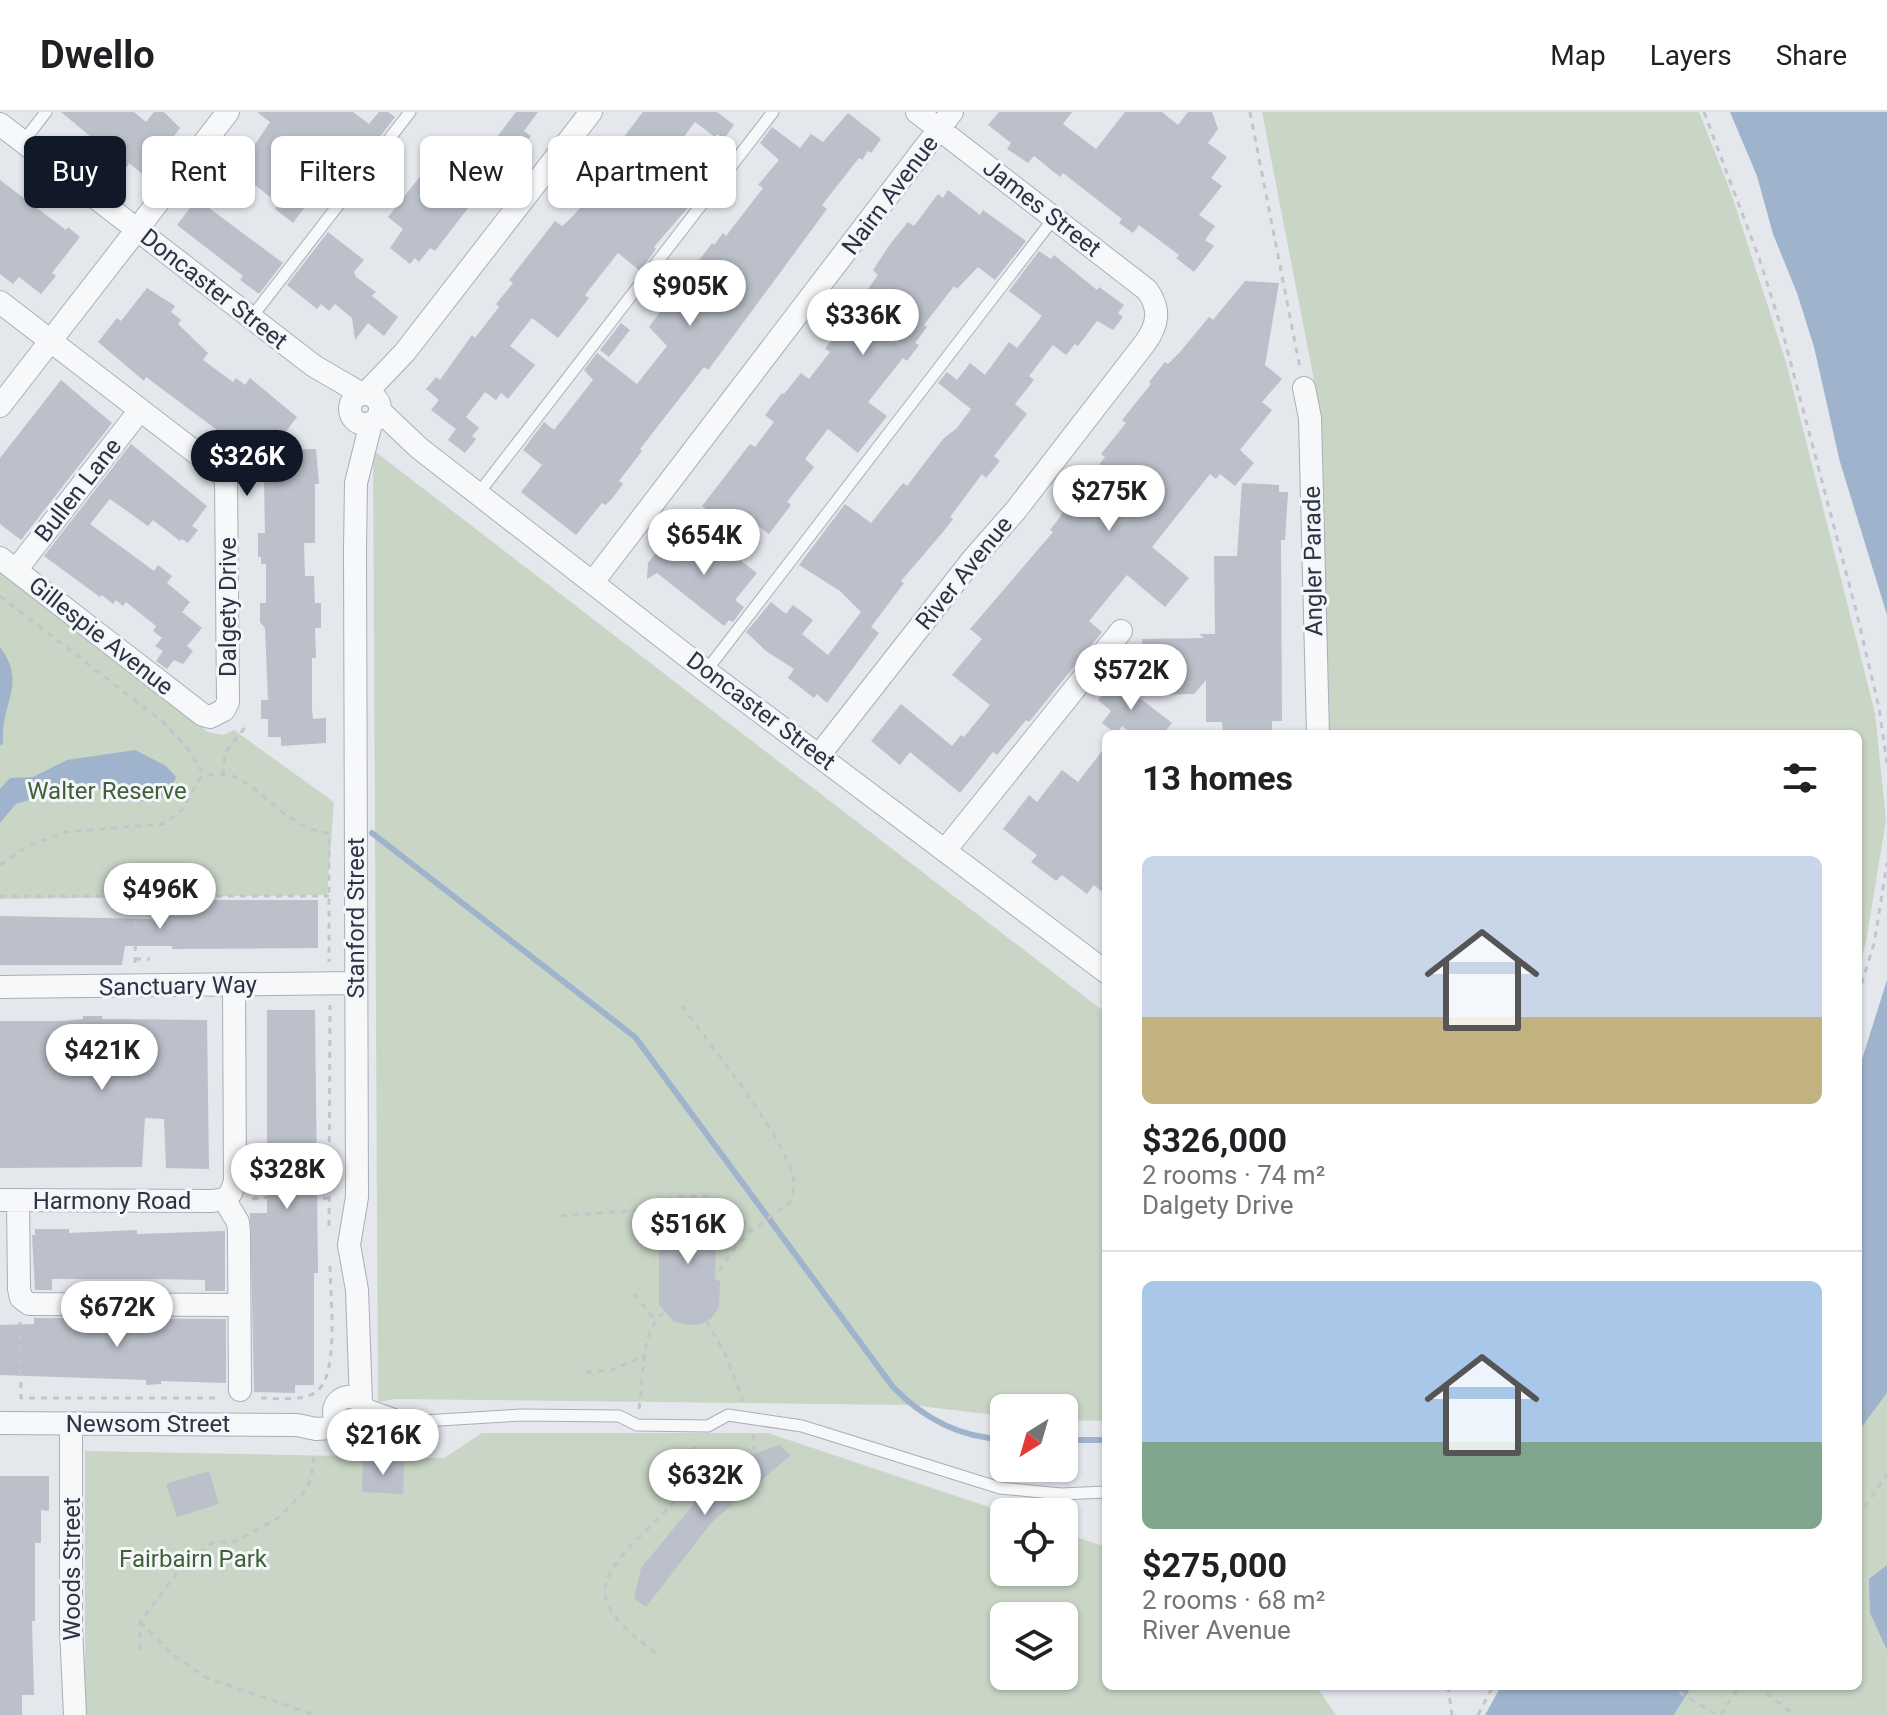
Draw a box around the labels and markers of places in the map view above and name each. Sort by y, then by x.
pin: $905K [634,260,746,328]
pin: $336K [807,289,919,357]
pin: $326K [191,430,303,498]
pin: $275K [1053,465,1165,533]
pin: $654K [648,509,760,577]
pin: $572K [1075,644,1187,712]
pin: $496K [104,863,216,931]
pin: $421K [46,1024,158,1092]
pin: $328K [231,1143,343,1211]
pin: $516K [632,1198,744,1266]
pin: $672K [61,1281,173,1349]
pin: $216K [327,1409,439,1477]
pin: $632K [649,1449,761,1517]

